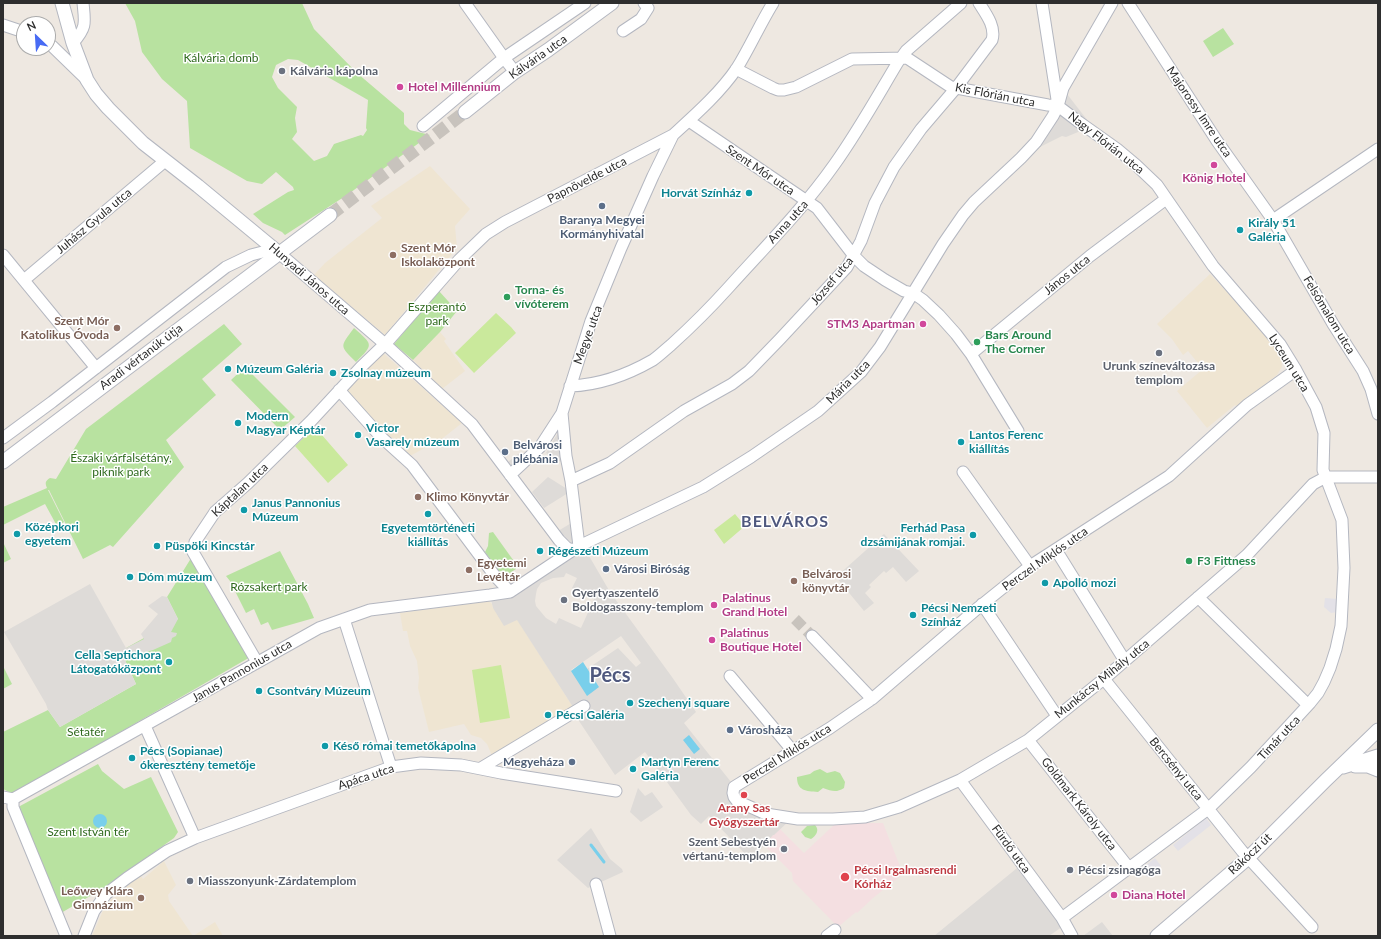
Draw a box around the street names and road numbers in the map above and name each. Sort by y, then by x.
street label: Kálvária utca [506,32,570,82]
street label: Majorossy Imre utca [1163,64,1235,160]
street label: Kis Flórián utca [954,80,1036,110]
street label: Nagy Flórián utca [1065,109,1147,177]
street label: Szent Mór utca [723,142,797,198]
street label: Papnövelde utca [545,154,629,206]
street label: Juhász Gyula utca [53,185,135,257]
street label: Anna utca [765,197,811,247]
street label: Hunyadi János utca [266,240,352,318]
street label: János utca [1041,252,1093,298]
street label: József utca [808,254,856,308]
street label: Felsőmalom utca [1300,273,1358,357]
street label: Megye utca [571,304,605,366]
street label: Aradi vértanúk útja [97,321,185,393]
street label: Lyceum utca [1266,331,1312,395]
street label: Mária utca [823,357,873,407]
street label: Káptalan utca [209,460,271,520]
street label: Perczel Miklós utca [999,524,1091,594]
street label: Munkácsy Mihály utca [1052,636,1152,722]
street label: Janus Pannonius utca [190,637,294,705]
street label: Tímár utca [1255,713,1303,763]
street label: Perczel Miklós utca [740,721,834,787]
street label: Bercsényi utca [1146,735,1206,803]
street label: Goldmark Károly utca [1038,755,1120,853]
street label: Apáca utca [336,761,396,793]
street label: Fürdő utca [989,822,1033,876]
street label: Rákóczi út [1225,830,1275,878]

